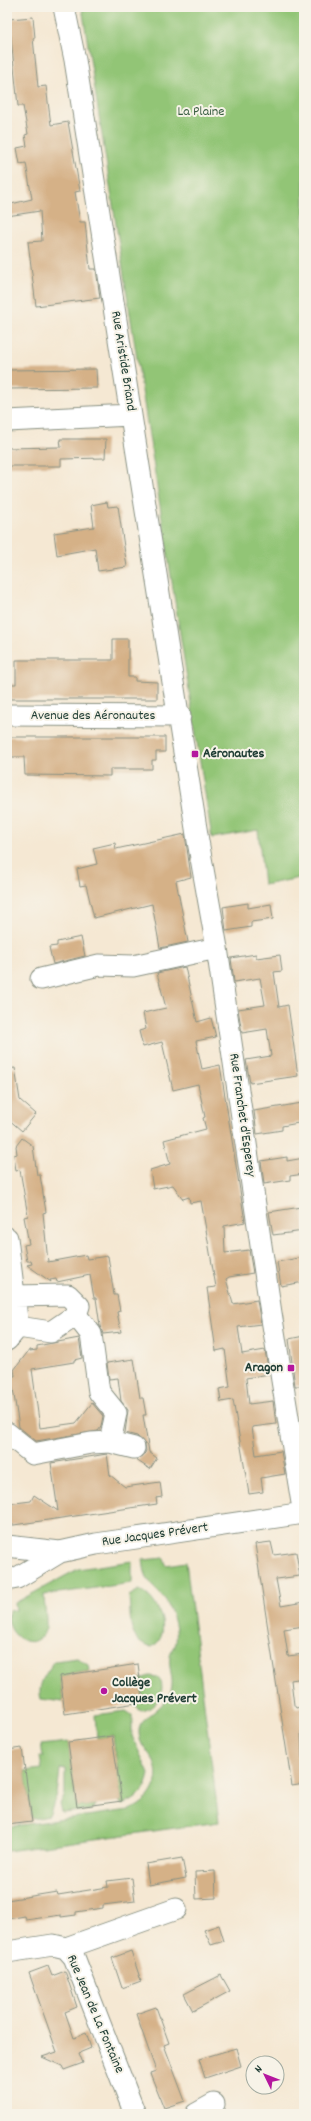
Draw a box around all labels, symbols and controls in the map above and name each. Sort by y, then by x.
park label: La Plaine [178,102,224,122]
street label: Rue Aristide Briand [105,309,141,413]
street label: Avenue des Aéronautes [31,706,155,726]
place label: Aéronautes [203,744,264,764]
marker: Aéronautes [190,749,200,759]
street label: Rue Franchet d'Esperey [223,1052,261,1178]
place label: Aragon [245,1358,284,1378]
marker: Aragon [286,1363,296,1373]
street label: Rue Jacques Prévert [101,1518,209,1552]
place label: Collège Jacques Prévert [112,1673,198,1709]
marker: Collège Jacques Prévert [99,1686,109,1696]
street label: Rue Jean de La Fontaine [61,1952,129,2076]
north arrow [245,2055,285,2095]
text: N [251,2062,267,2077]

